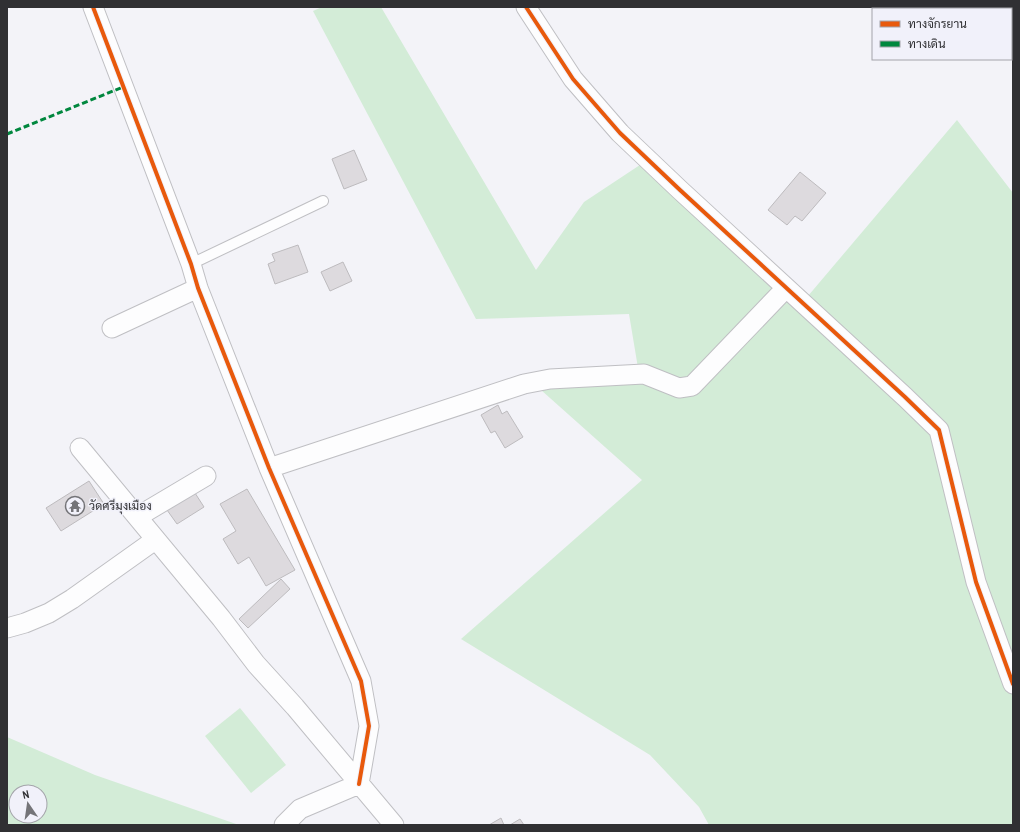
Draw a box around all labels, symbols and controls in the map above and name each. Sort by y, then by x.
legend [872,8,1012,60]
text: ทางจักรยาน [908,16,967,32]
text: ทางเดิน [908,36,946,52]
temple icon: วัดศรีมุงเมือง [64,495,86,517]
place label: วัดศรีมุงเมือง [89,498,152,515]
north arrow [8,784,48,824]
text: N [21,787,30,802]

